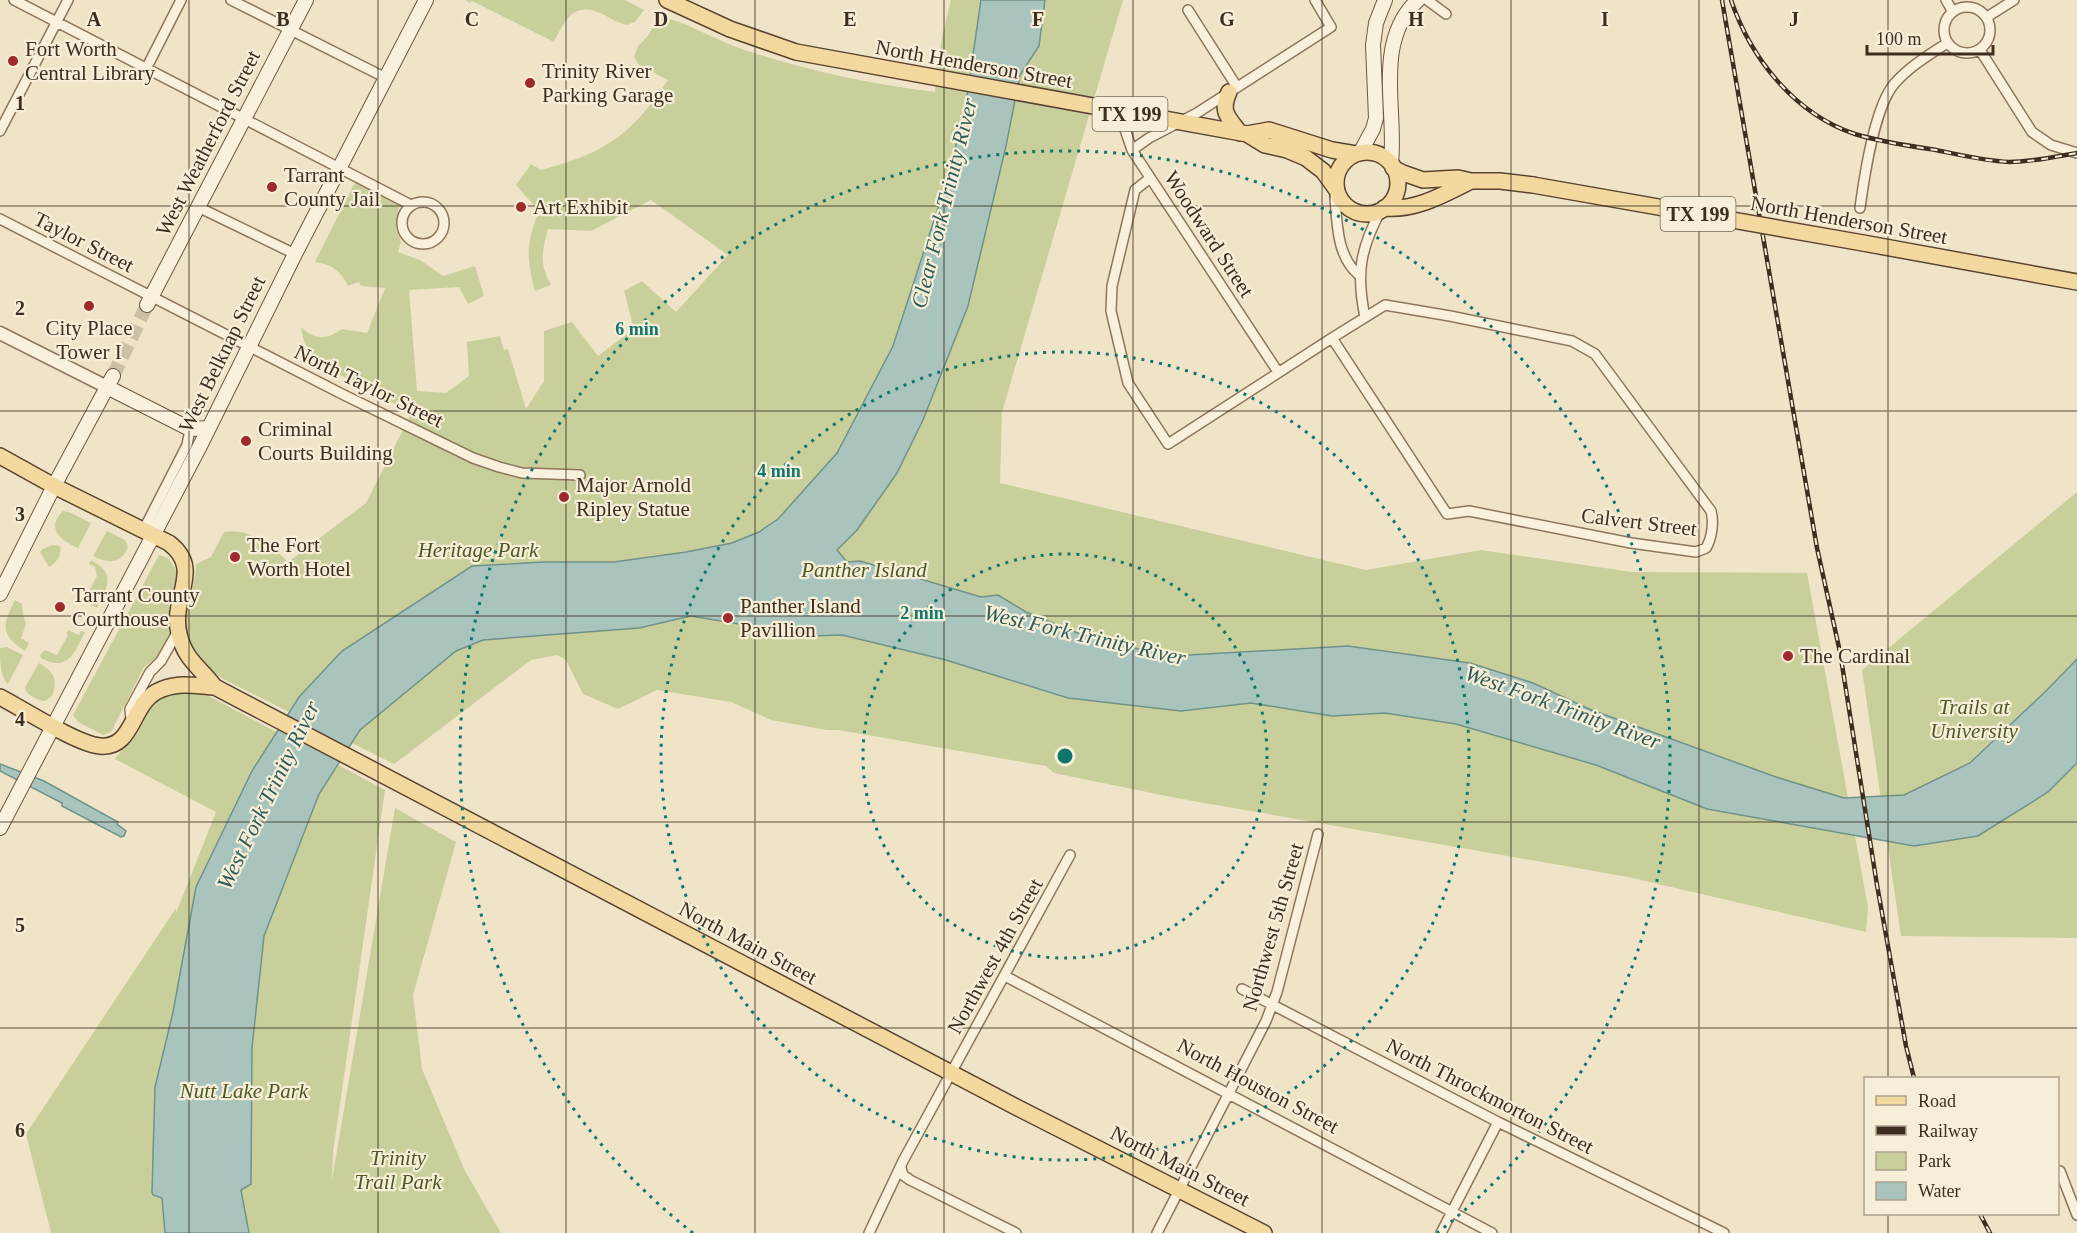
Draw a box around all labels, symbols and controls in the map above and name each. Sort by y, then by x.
text: A [87,8,102,30]
text: B [276,8,290,30]
text: C [465,8,479,30]
text: D [654,8,668,30]
text: E [843,8,857,30]
text: F [1032,8,1044,30]
text: G [1219,8,1235,30]
text: H [1408,8,1424,30]
text: I [1601,8,1609,30]
text: J [1789,8,1799,30]
scale bar [1867,18,1993,56]
text: 100 m [1876,29,1922,49]
street label: North Henderson Street [874,35,1074,93]
place label: Fort Worth Central Library [25,37,156,85]
street label: West Weatherford Street [151,46,265,240]
marker: Fort Worth Central Library [6,54,20,68]
place label: Trinity River Parking Garage [542,59,673,107]
marker: Trinity River Parking Garage [523,76,537,90]
text: 1 [15,92,25,114]
water label: Clear Fork Trinity River [906,95,982,311]
road number: TX 199 [1092,97,1168,131]
place label: Tarrant County Jail [284,163,380,211]
street label: Woodward Street [1159,166,1259,302]
marker: Tarrant County Jail [265,180,279,194]
street label: North Henderson Street [1749,191,1949,249]
place label: Art Exhibit [533,195,628,219]
road number: TX 199 [1660,197,1736,231]
marker: Art Exhibit [514,200,528,214]
street label: Taylor Street [30,207,138,277]
street label: West Belknap Street [174,272,270,436]
text: 2 [15,297,25,319]
marker: City Place Tower I [82,299,96,313]
place label: City Place Tower I [46,316,132,364]
text: 6 min [615,319,659,339]
street label: North Taylor Street [291,340,447,432]
place label: Criminal Courts Building [258,417,393,465]
marker: Criminal Courts Building [239,434,253,448]
text: 4 min [757,461,801,481]
place label: Major Arnold Ripley Statue [576,473,691,521]
marker: Major Arnold Ripley Statue [557,490,571,504]
text: 3 [15,503,25,525]
street label: Calvert Street [1580,503,1698,541]
place label: The Fort Worth Hotel [247,533,351,581]
park label: Heritage Park [417,538,539,562]
marker: The Fort Worth Hotel [228,550,242,564]
park label: Panther Island [800,558,927,582]
place label: Tarrant County Courthouse [72,583,200,631]
place label: Panther Island Pavillion [740,594,861,642]
marker: Tarrant County Courthouse [53,600,67,614]
water label: West Fork Trinity River [982,600,1189,670]
text: 2 min [900,603,944,623]
marker: Panther Island Pavillion [721,611,735,625]
place label: The Cardinal [1800,644,1910,668]
marker: The Cardinal [1781,649,1795,663]
water label: West Fork Trinity River [1462,660,1665,754]
park label: Trails at University [1930,695,2018,743]
water label: West Fork Trinity River [212,696,325,893]
text: 4 [15,708,25,730]
centre of rings [1055,746,1075,766]
street label: Northwest 5th Street [1238,840,1309,1014]
street label: Northwest 4th Street [942,874,1048,1038]
street label: North Main Street [675,897,821,990]
text: 5 [15,914,25,936]
street label: North Houston Street [1173,1033,1343,1139]
street label: North Throckmorton Street [1382,1033,1598,1159]
legend [1864,1077,2059,1215]
park label: Nutt Lake Park [179,1079,309,1103]
text: Road [1918,1091,1956,1111]
text: 6 [15,1119,25,1141]
street label: North Main Street [1106,1121,1254,1211]
text: Railway [1918,1121,1978,1141]
park label: Trinity Trail Park [355,1146,442,1194]
text: Park [1918,1151,1951,1171]
text: Water [1918,1181,1961,1201]

